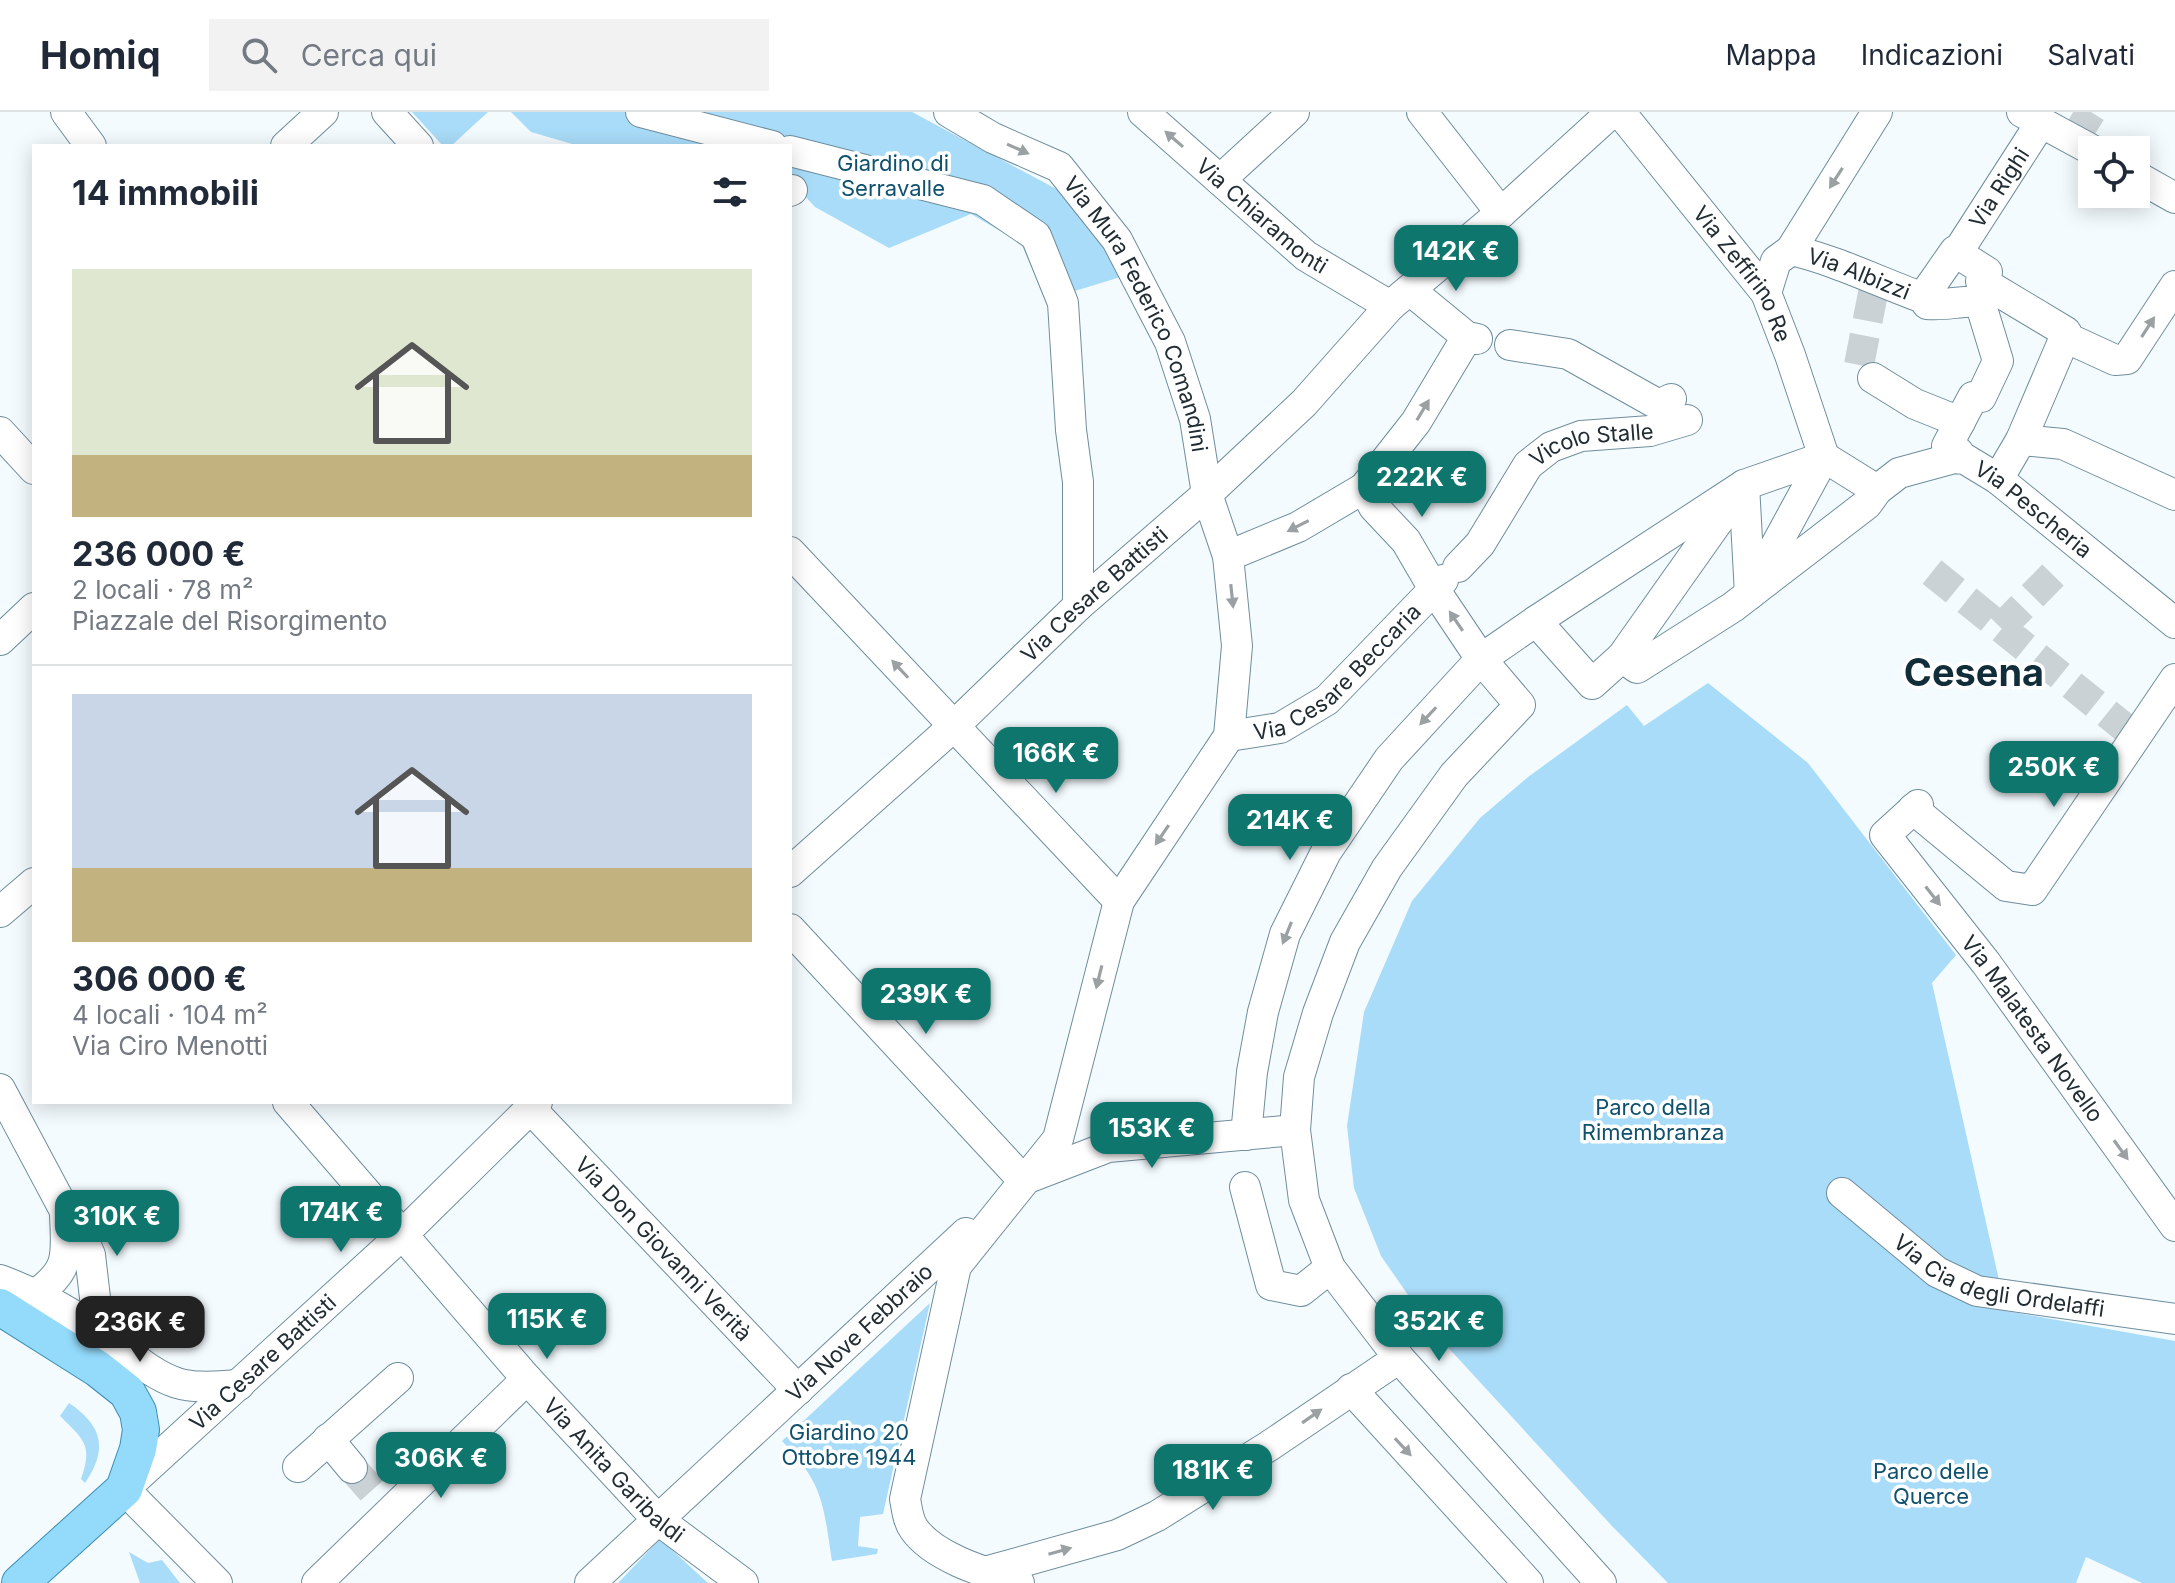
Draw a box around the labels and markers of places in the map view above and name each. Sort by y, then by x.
pin: 142K € [1391,225,1521,293]
pin: 222K € [1357,451,1487,519]
pin: 166K € [991,727,1121,795]
pin: 250K € [1989,741,2119,809]
pin: 214K € [1225,794,1355,862]
pin: 239K € [861,968,991,1036]
pin: 153K € [1087,1102,1217,1170]
pin: 174K € [276,1186,406,1254]
pin: 310K € [52,1190,182,1258]
pin: 115K € [482,1293,612,1361]
pin: 352K € [1374,1295,1504,1363]
pin: 236K € [75,1296,205,1364]
pin: 306K € [376,1432,506,1500]
pin: 181K € [1148,1444,1278,1512]

